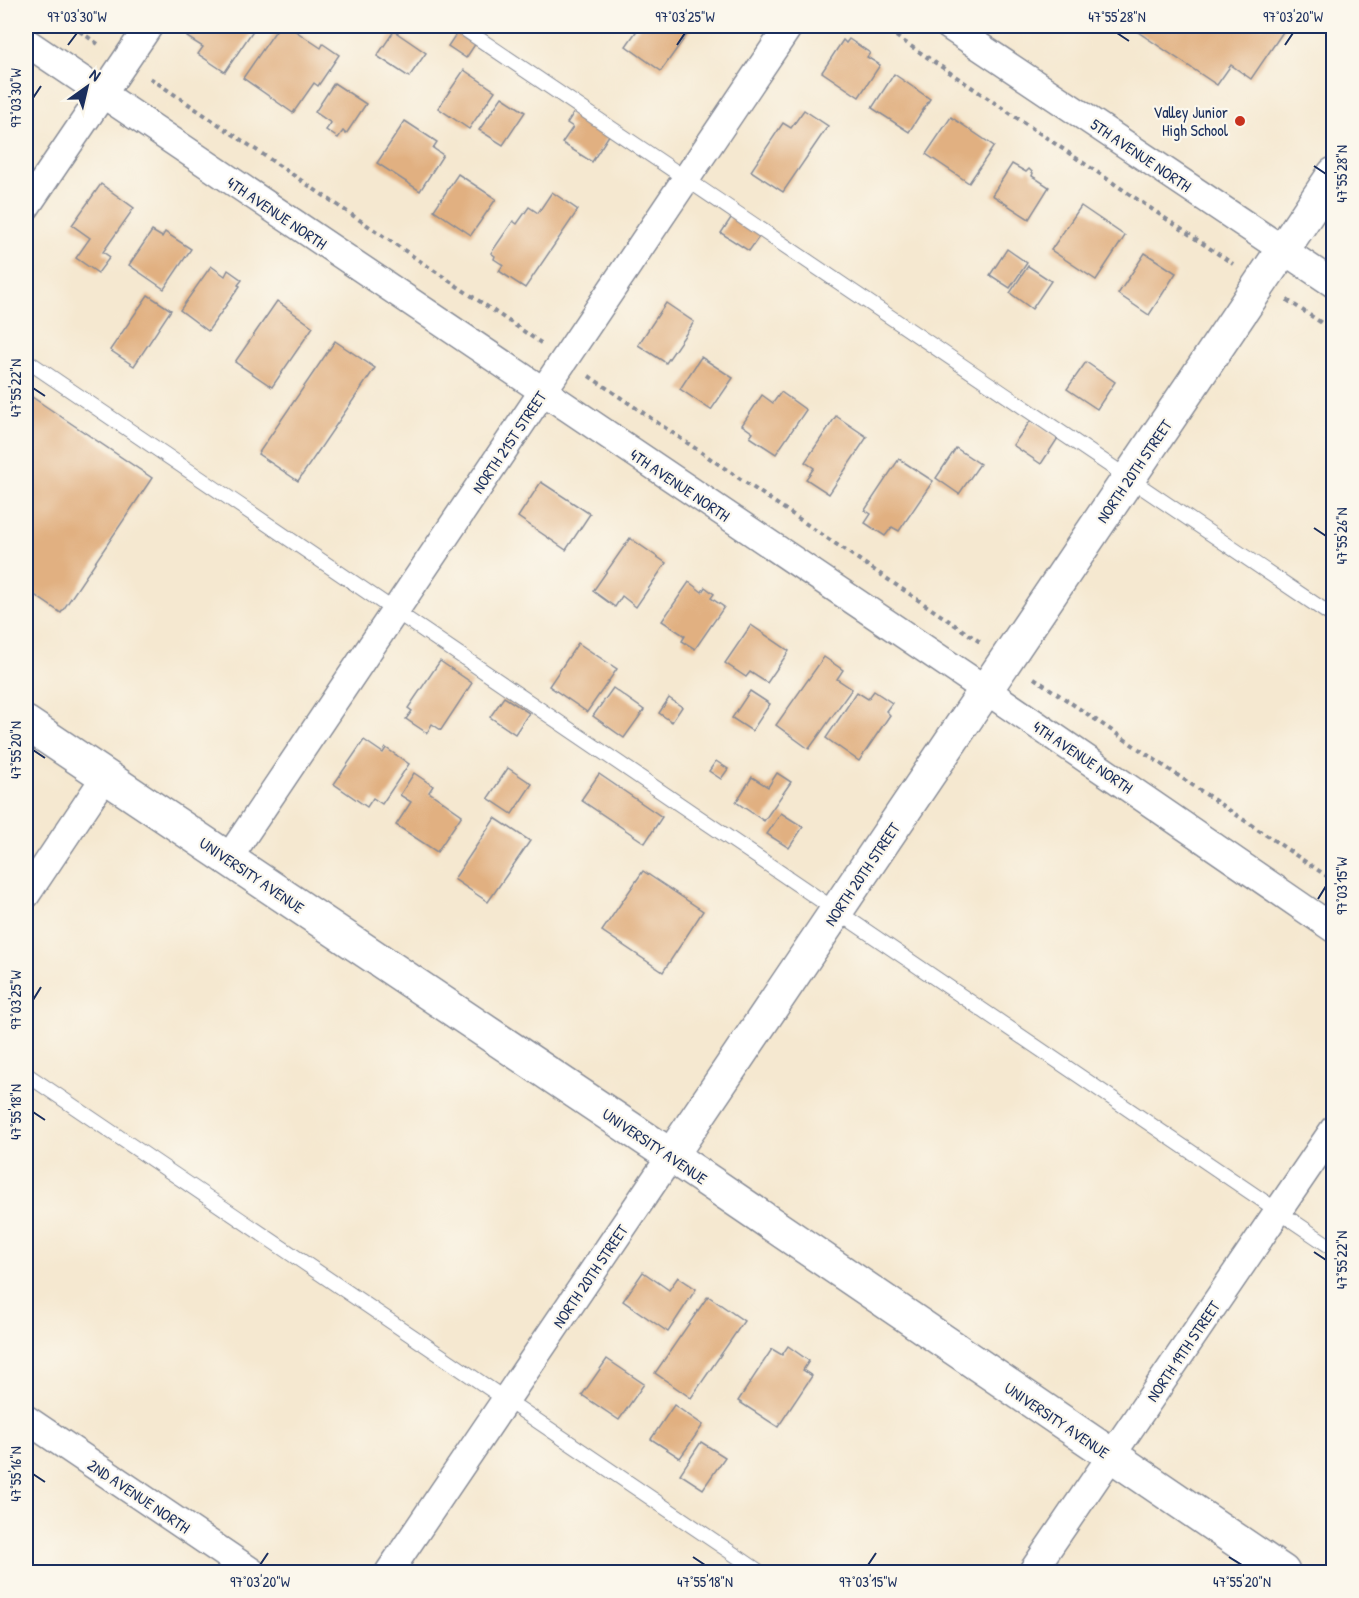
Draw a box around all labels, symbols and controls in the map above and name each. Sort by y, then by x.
text: 97°03'30"W [47,6,108,27]
text: 97°03'25"W [655,6,715,27]
text: 47°55'28"N [1088,6,1146,27]
text: 97°03'20"W [1263,6,1324,27]
north arrow [57,57,117,117]
text: N [86,63,105,86]
text: 97°03'30"W [5,67,26,128]
place label: Valley Junior High School [1153,101,1229,141]
street label: 5TH AVENUE NORTH [1086,113,1196,197]
marker: Valley Junior High School [1233,114,1247,128]
text: 47°55'28"N [1331,145,1352,203]
street label: 4TH AVENUE NORTH [223,171,331,255]
text: 47°55'22"N [5,359,26,417]
street label: NORTH 21ST STREET [467,386,552,497]
street label: NORTH 20TH STREET [1091,415,1177,527]
street label: 4TH AVENUE NORTH [626,443,734,527]
text: 47°55'26"N [1331,507,1352,565]
street label: 4TH AVENUE NORTH [1029,715,1137,799]
text: 47°55'20"N [5,721,26,779]
street label: NORTH 20TH STREET [819,818,905,930]
street label: UNIVERSITY AVENUE [195,832,309,918]
text: 97°03'15"W [1331,856,1352,915]
text: 97°03'25"W [5,970,26,1030]
text: 47°55'18"N [5,1084,26,1140]
street label: UNIVERSITY AVENUE [598,1103,712,1189]
street label: NORTH 20TH STREET [547,1220,633,1332]
text: 47°55'22"N [1331,1231,1352,1289]
street label: NORTH 19TH STREET [1141,1296,1225,1406]
street label: UNIVERSITY AVENUE [1000,1377,1114,1463]
text: 47°55'16"N [5,1446,26,1502]
street label: 2ND AVENUE NORTH [84,1454,194,1538]
text: 97°03'20"W [230,1571,291,1592]
text: 47°55'18"N [677,1571,733,1592]
text: 97°03'15"W [839,1571,898,1592]
text: 47°55'20"N [1213,1571,1271,1592]

